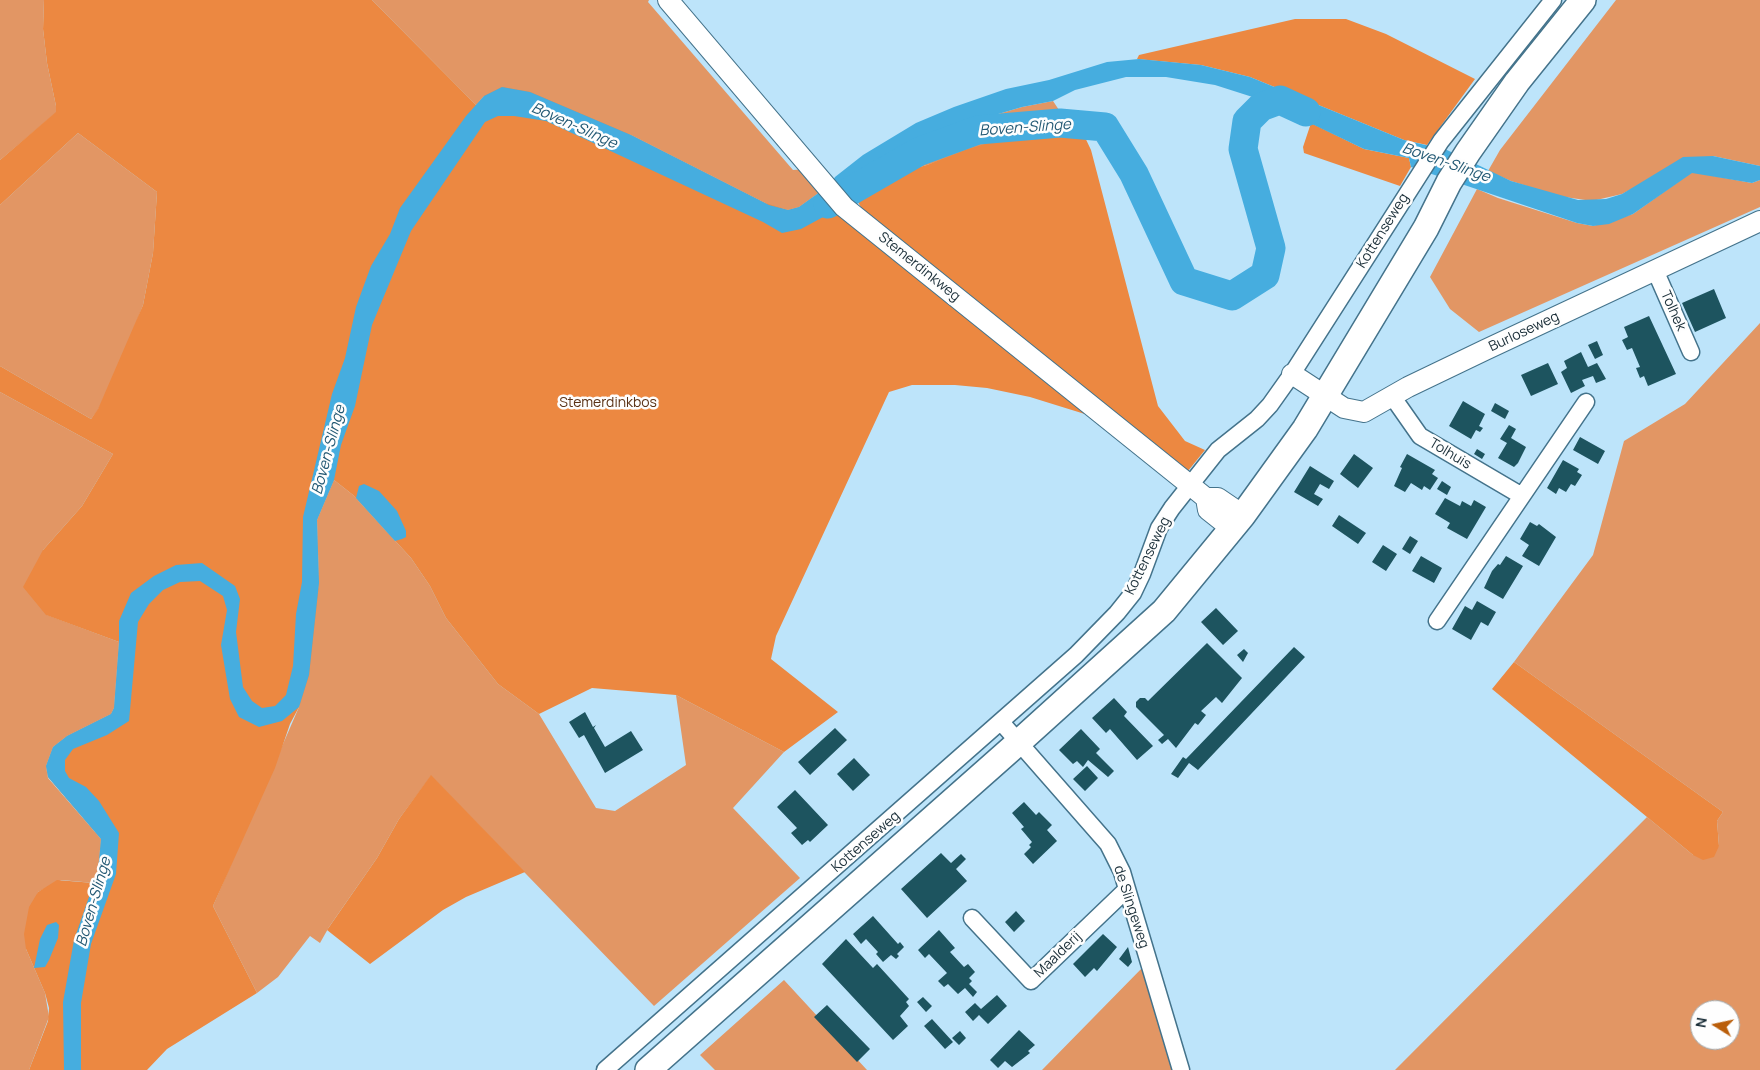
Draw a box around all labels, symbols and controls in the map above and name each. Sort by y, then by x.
water label: Boven-Slinge [528,99,620,153]
water label: Boven-Slinge [979,116,1071,140]
water label: Boven-Slinge [1400,140,1492,186]
street label: Kottenseweg [1353,191,1413,271]
street label: Stemerdinkweg [875,229,963,305]
street label: Tolhek [1657,288,1689,334]
street label: Burloseweg [1486,308,1562,356]
park label: Stemerdinkbos [559,395,657,411]
water label: Boven-Slinge [308,403,350,497]
street label: Tolhuis [1426,435,1474,473]
street label: Kottenseweg [1122,514,1174,598]
street label: Kottenseweg [828,808,904,876]
water label: Boven-Slinge [73,855,115,949]
street label: de Slingeweg [1110,864,1152,950]
street label: Maalderij [1031,929,1085,981]
north arrow [1690,1000,1740,1050]
text: N [1690,1016,1711,1029]

